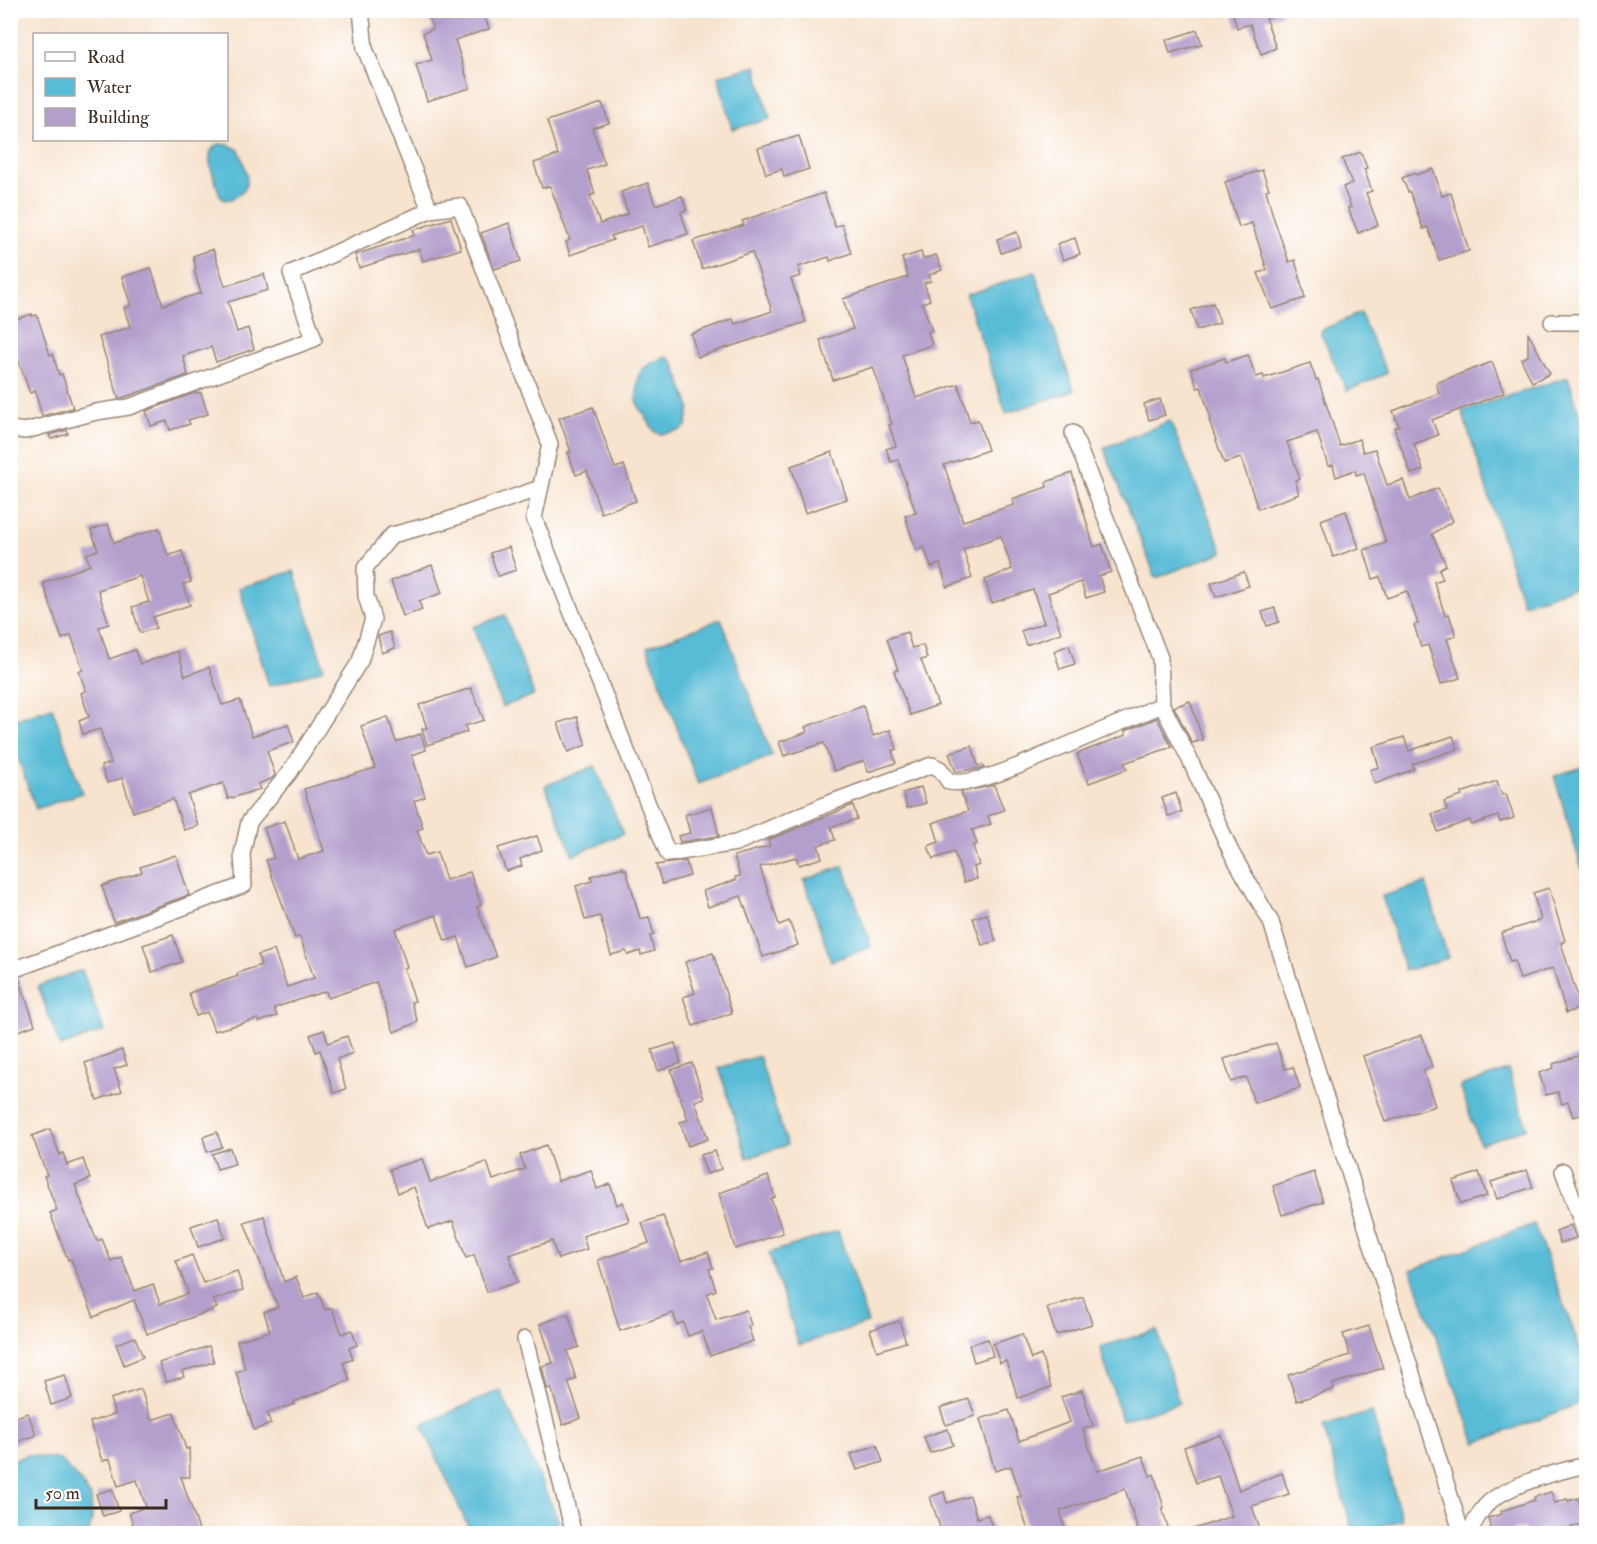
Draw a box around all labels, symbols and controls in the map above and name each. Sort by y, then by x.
legend [33,33,228,141]
text: Road [87,46,125,69]
text: Water [86,76,131,99]
text: Building [87,106,150,129]
scale bar [36,1472,166,1510]
text: 50 m [45,1482,80,1505]

